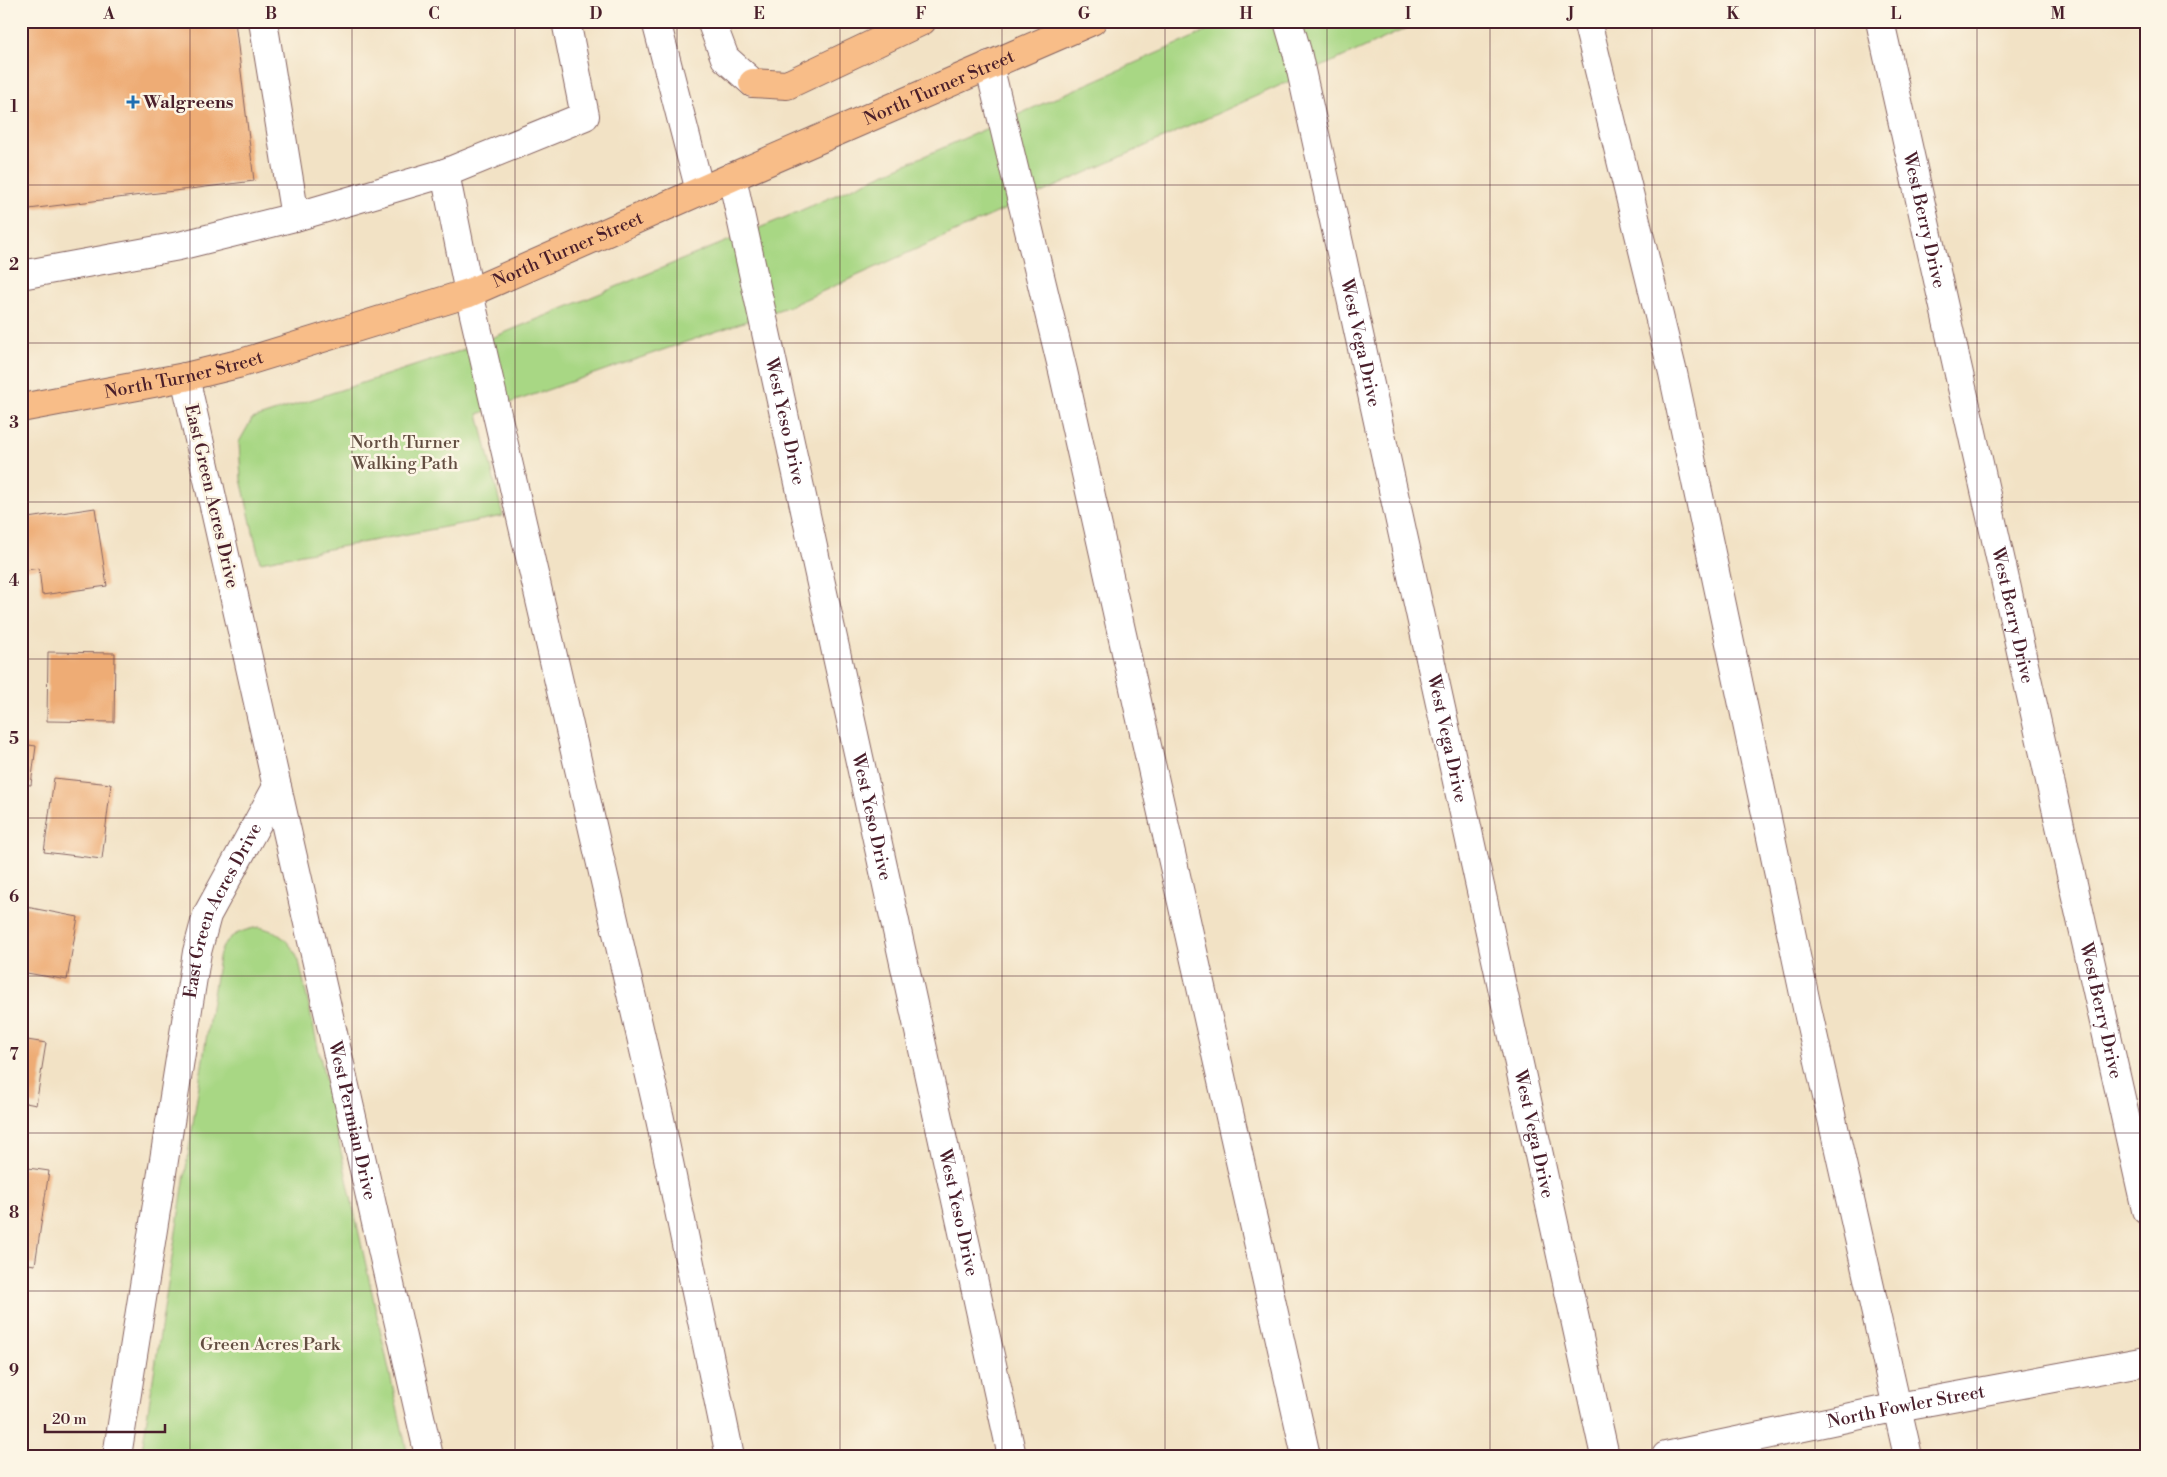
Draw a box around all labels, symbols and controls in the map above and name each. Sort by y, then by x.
text: A [102,4,115,24]
text: B [265,4,277,24]
text: C [428,4,440,24]
text: D [590,4,603,24]
text: E [753,4,765,24]
text: F [915,4,927,24]
text: G [1078,4,1091,24]
text: H [1239,4,1253,24]
text: I [1405,4,1411,24]
text: J [1566,4,1574,24]
text: K [1727,4,1741,24]
text: L [1891,4,1902,24]
text: M [2051,4,2066,24]
street label: North Turner Street [860,45,1019,131]
place label: Walgreens [142,91,234,114]
marker: Walgreens [127,96,139,108]
text: 1 [10,97,18,117]
street label: West Berry Drive [1897,149,1950,291]
street label: North Turner Street [489,206,647,293]
text: 2 [9,255,19,275]
street label: West Vega Drive [1335,276,1386,409]
street label: North Turner Street [102,346,267,404]
street label: West Yeso Drive [760,355,810,487]
street label: East Green Acres Drive [179,402,244,590]
text: 3 [9,413,19,433]
park label: North Turner Walking Path [350,431,460,475]
street label: West Berry Drive [1986,544,2039,686]
text: 4 [9,571,20,591]
street label: West Vega Drive [1422,671,1472,805]
text: 5 [9,729,19,749]
street label: West Yeso Drive [846,750,897,883]
street label: East Green Acres Drive [179,819,267,1000]
text: 6 [9,887,19,907]
street label: West Berry Drive [2074,939,2127,1081]
street label: West Permian Drive [323,1038,381,1202]
text: 7 [9,1045,19,1065]
street label: West Vega Drive [1508,1067,1559,1200]
street label: West Yeso Drive [933,1146,983,1278]
text: 8 [9,1203,19,1223]
park label: Green Acres Park [200,1333,342,1356]
text: 9 [9,1361,19,1381]
street label: North Fowler Street [1825,1380,1987,1434]
scale bar [45,1402,165,1434]
text: 20 m [52,1410,87,1429]

